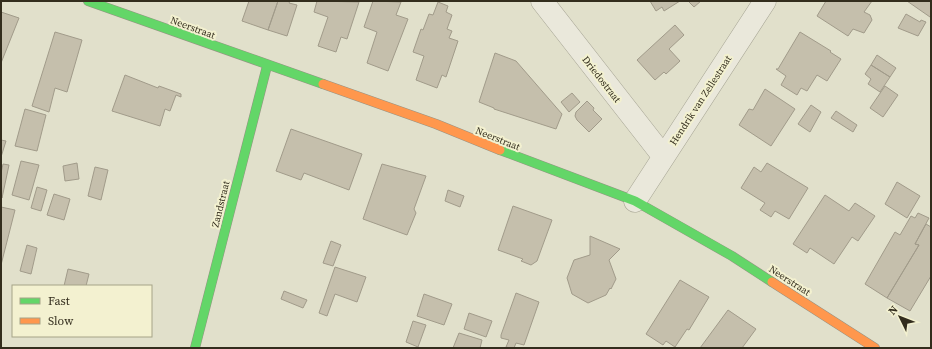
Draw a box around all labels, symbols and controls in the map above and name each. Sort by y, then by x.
street label: Neerstraat [169,13,218,42]
street label: Hendrik van Zellestraat [666,52,735,148]
street label: Driedostraat [579,53,624,106]
street label: Neerstraat [474,124,523,154]
street label: Zandstraat [208,179,233,229]
street label: Neerstraat [767,262,813,299]
legend [12,285,152,337]
text: Fast [48,293,70,309]
north arrow [880,297,920,337]
text: N [885,302,901,319]
text: Slow [48,313,74,329]

